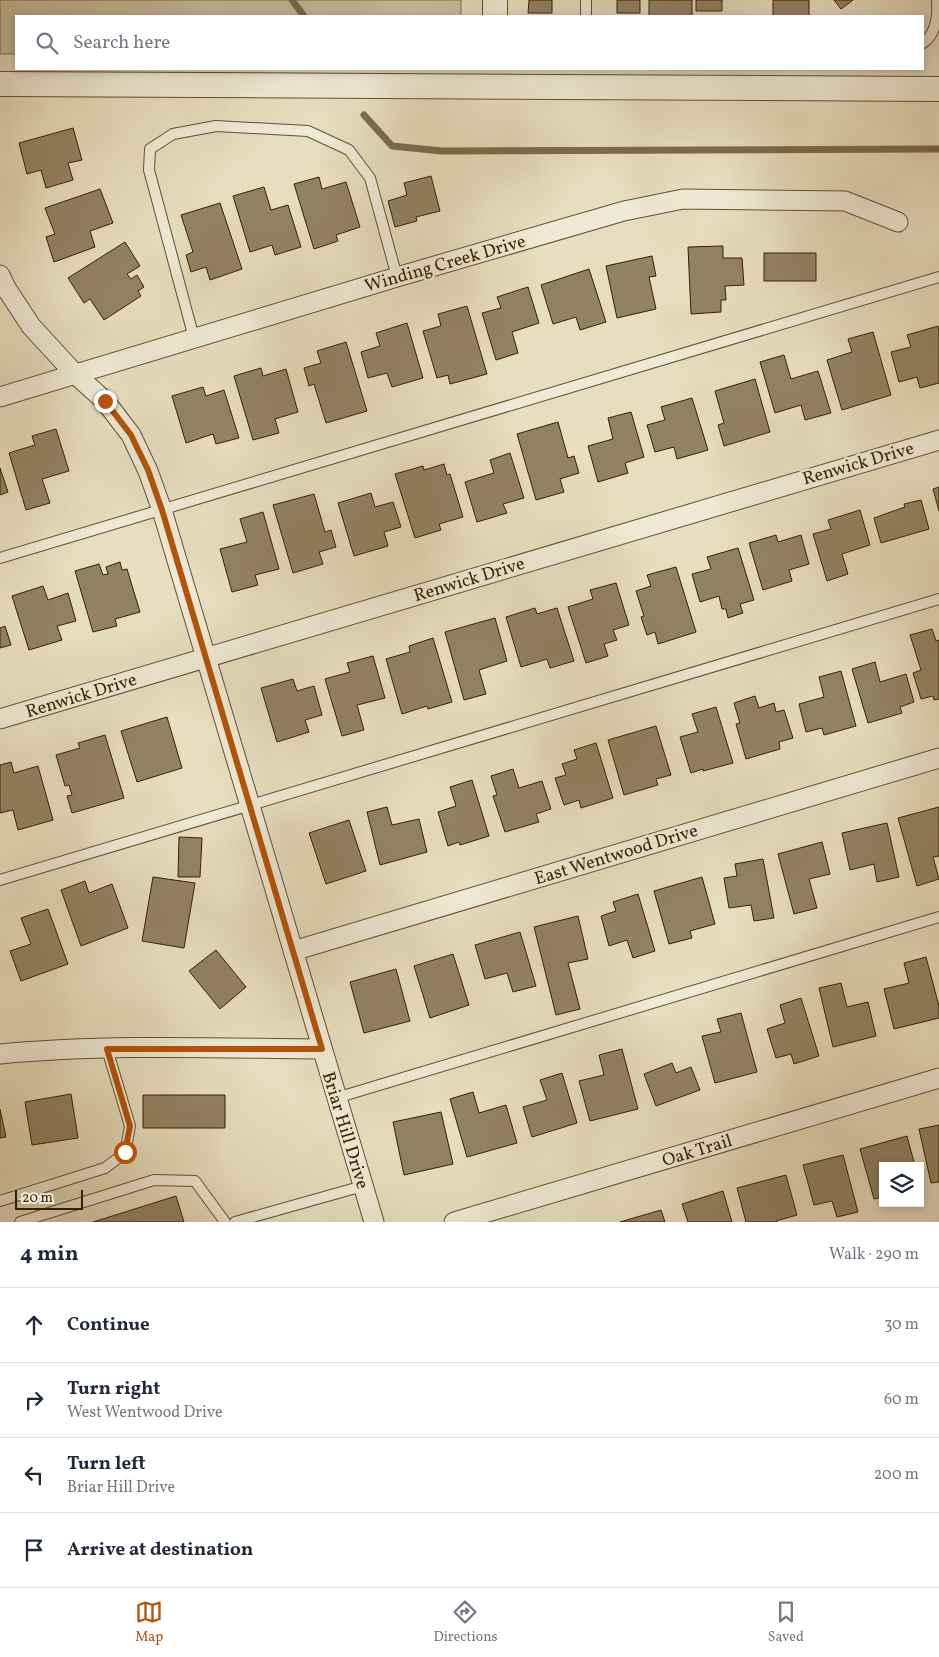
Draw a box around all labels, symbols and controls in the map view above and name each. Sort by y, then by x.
search box [15,15,924,70]
icon: search [33,29,61,57]
text: Search here [73,30,170,56]
street label: Winding Creek Drive [362,229,529,299]
route end [94,390,117,413]
street label: Renwick Drive [800,437,917,492]
street label: Renwick Drive [411,552,528,609]
street label: Renwick Drive [23,668,140,725]
street label: East Wentwood Drive [532,819,701,892]
street label: Briar Hill Drive [315,1069,374,1192]
street label: Oak Trail [659,1129,736,1174]
route start [114,1141,137,1164]
map controls [879,1162,924,1207]
button: layers [879,1162,924,1207]
scale bar [15,1187,82,1210]
text: 20 m [22,1189,53,1208]
text: 4 min [20,1240,79,1269]
text: Walk · 290 m [829,1244,919,1266]
icon: ahead [20,1311,48,1339]
text: Continue [67,1312,150,1338]
text: 30 m [884,1314,919,1336]
text: Turn right [67,1376,160,1402]
icon: right [20,1386,48,1414]
text: 60 m [884,1389,919,1411]
text: West Wentwood Drive [67,1402,223,1424]
text: Turn left [67,1451,146,1477]
icon: left [20,1461,48,1489]
text: 200 m [874,1464,919,1486]
text: Briar Hill Drive [67,1477,175,1499]
icon: arrive [20,1536,48,1564]
text: Arrive at destination [67,1537,253,1563]
tab: Map [135,1598,163,1647]
tab: Directions [433,1598,498,1647]
tab: Saved [768,1598,804,1647]

